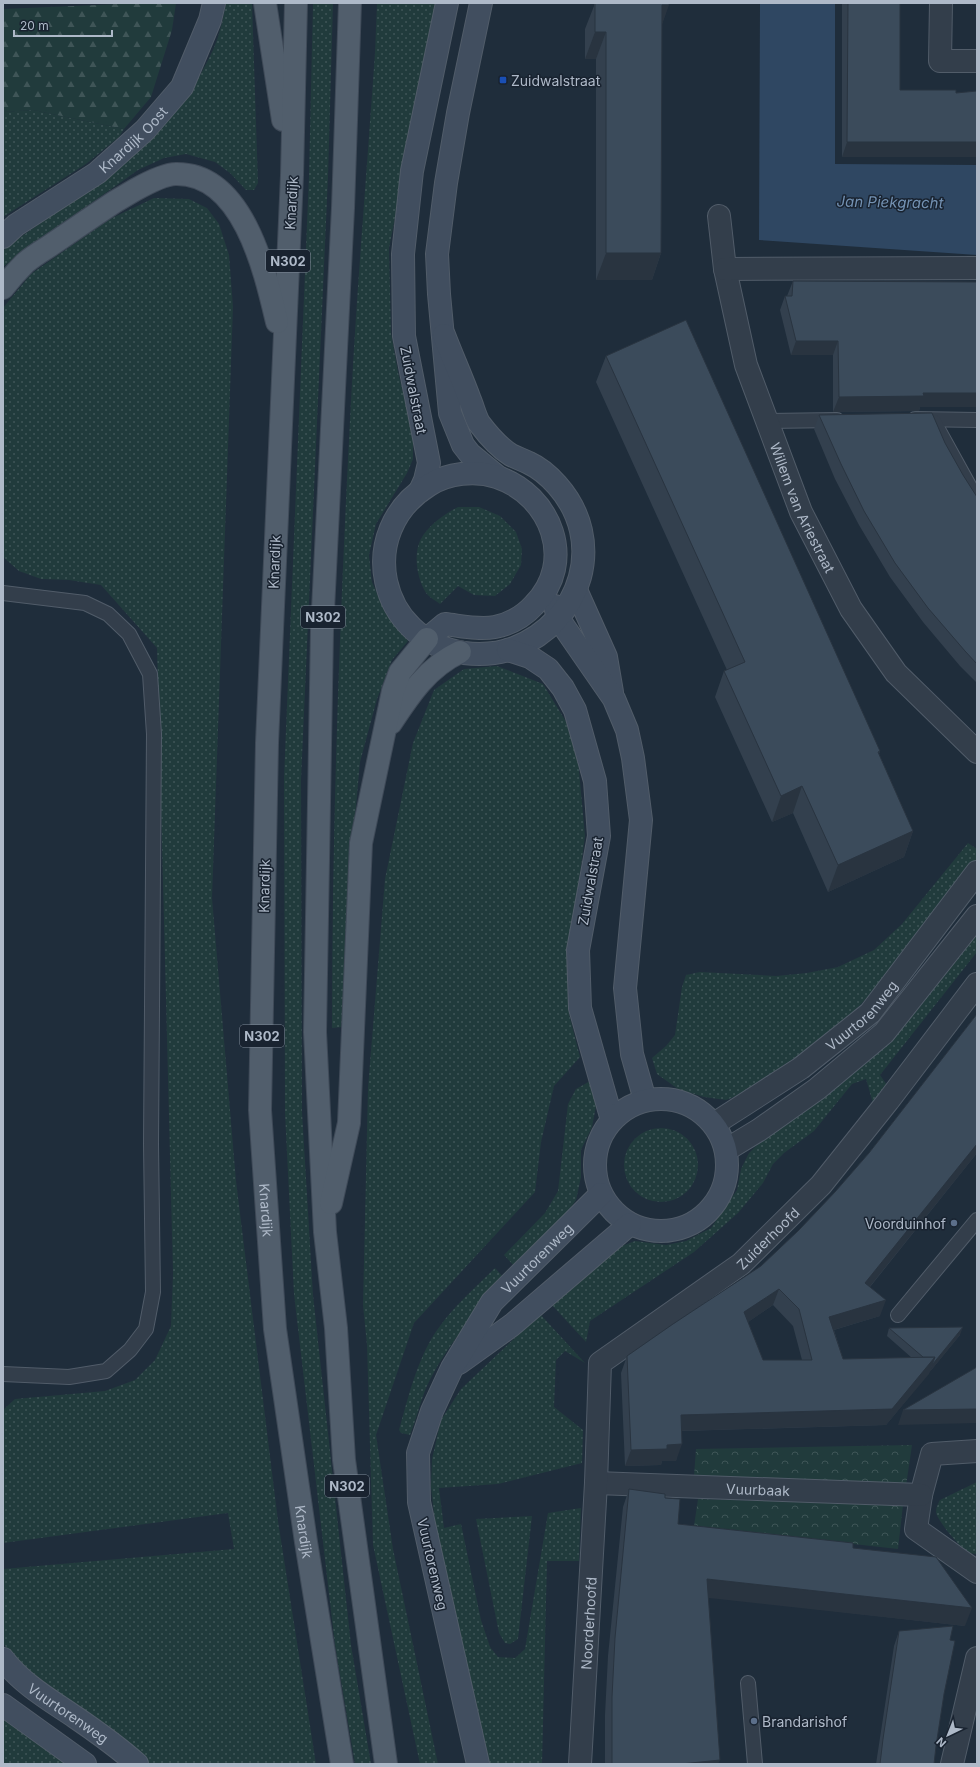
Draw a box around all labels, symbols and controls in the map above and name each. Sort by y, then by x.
scale bar [14,12,112,38]
text: 20 m [20,18,49,33]
place label: Zuidwalstraat [511,72,601,89]
marker: Zuidwalstraat [498,75,508,85]
street label: Knardijk Oost [95,102,171,176]
street label: Knardijk [281,175,301,230]
water label: Jan Piekgracht [836,192,945,212]
road number: N302 [266,250,310,272]
street label: Zuidwalstraat [397,345,431,436]
street label: Willem van Ariestraat [767,440,839,576]
street label: Knardijk [265,535,283,589]
road number: N302 [301,606,345,628]
street label: Zuidwalstraat [574,835,606,926]
street label: Knardijk [255,859,273,913]
street label: Vuurtorenweg [822,977,901,1054]
road number: N302 [240,1025,284,1047]
street label: Knardijk [257,1183,277,1238]
street label: Zuiderhoofd [733,1203,802,1272]
place label: Voorduinhof [865,1215,946,1232]
marker: Voorduinhof [949,1218,959,1228]
street label: Vuurtorenweg [497,1219,576,1297]
road number: N302 [325,1475,369,1497]
street label: Vuurbaak [726,1479,790,1499]
street label: Knardijk [292,1504,317,1560]
street label: Vuurtorenweg [414,1516,452,1612]
street label: Noorderhoofd [577,1576,599,1670]
street label: Vuurtorenweg [25,1679,112,1746]
place label: Brandarishof [762,1713,847,1730]
north arrow [928,1715,968,1755]
marker: Brandarishof [749,1716,759,1726]
text: N [933,1734,949,1750]

